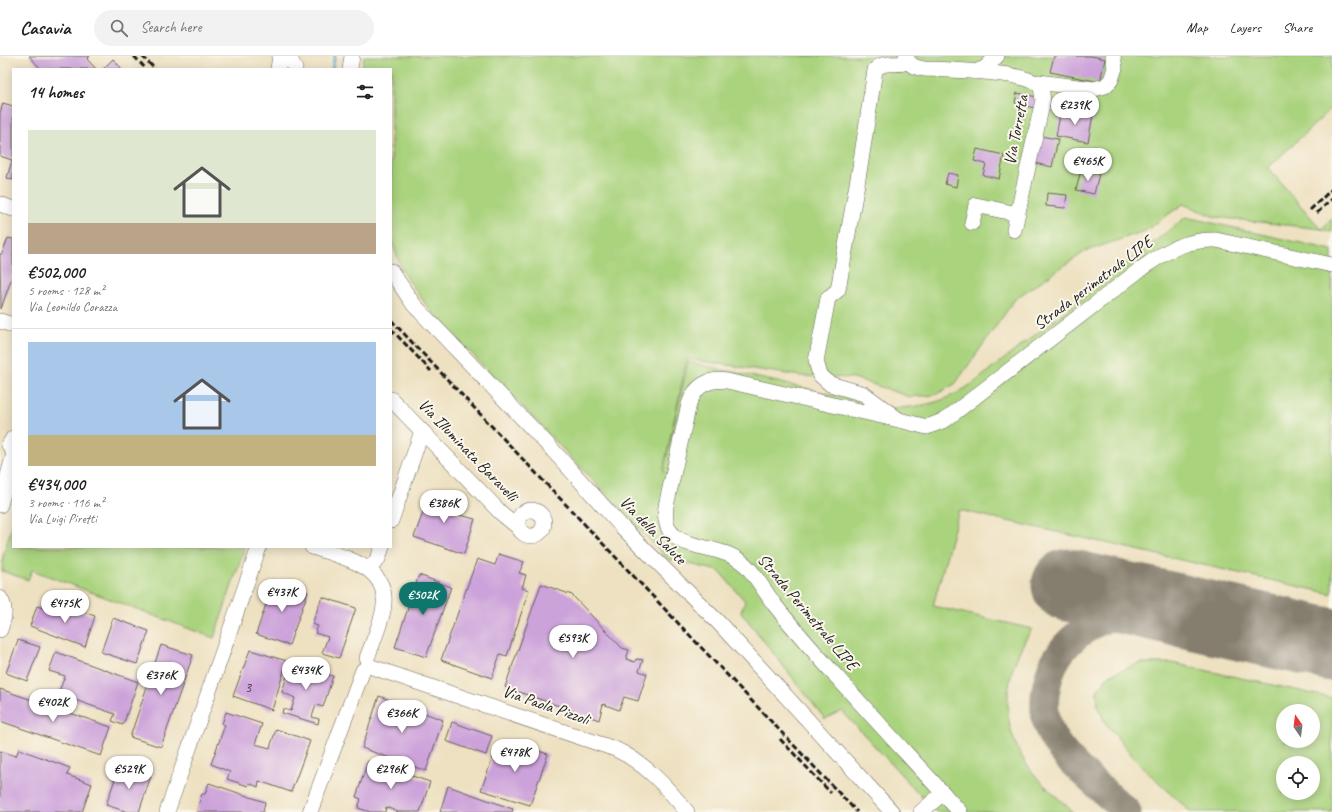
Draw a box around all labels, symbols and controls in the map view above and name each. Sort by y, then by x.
search box [94,10,374,46]
text: Casavia [20,16,70,40]
icon: search [108,17,130,39]
text: Search here [140,18,202,37]
text: Map [1186,19,1208,36]
text: Layers [1230,19,1261,36]
text: Share [1283,19,1312,36]
icon: filters [354,81,376,103]
text: 14 homes [28,82,84,103]
street label: Via Torretta [999,92,1033,167]
pin: €239K [1047,92,1103,126]
text: €239K [1060,97,1090,113]
pin: €465K [1060,148,1116,182]
text: €465K [1073,153,1103,169]
icon: home [166,156,238,228]
street label: Strada perimetrale LIPE [1029,230,1159,335]
text: €502,000 [28,262,85,283]
text: 5 rooms · 128 m² [28,283,104,299]
text: Via Leonildo Corazza [28,299,117,315]
icon: home [166,368,238,440]
street label: Via Illuminata Baravelli [414,394,524,507]
text: €434,000 [28,474,85,495]
pin: €386K [416,490,472,524]
street label: Via della Salute [615,491,692,570]
text: 3 rooms · 116 m² [28,495,104,511]
text: €386K [429,495,459,511]
text: Via Luigi Piretti [28,511,97,527]
street label: Strada Perimetrale LIPE [753,549,865,677]
pin: €437K [254,579,310,613]
pin: €502K [395,582,451,616]
text: €437K [267,584,297,600]
text: €502K [408,587,438,603]
pin: €475K [37,590,93,624]
text: €475K [50,595,80,611]
pin: €593K [545,625,601,659]
text: €593K [558,630,588,646]
pin: €434K [278,657,334,691]
pin: €376K [133,662,189,696]
text: €434K [291,662,321,678]
text: €376K [146,667,176,683]
house number: 3 [245,678,253,697]
street label: Via Paola Pizzoli [500,680,594,730]
pin: €402K [25,689,81,723]
text: €402K [38,694,68,710]
pin: €366K [374,700,430,734]
north arrow [1276,704,1320,748]
map controls [1276,704,1320,800]
text: €366K [387,705,417,721]
pin: €478K [487,739,543,773]
text: €478K [500,744,530,760]
pin: €529K [101,756,157,790]
pin: €296K [363,756,419,790]
button: locate [1276,756,1320,800]
text: €529K [114,761,144,777]
text: €296K [376,761,406,777]

